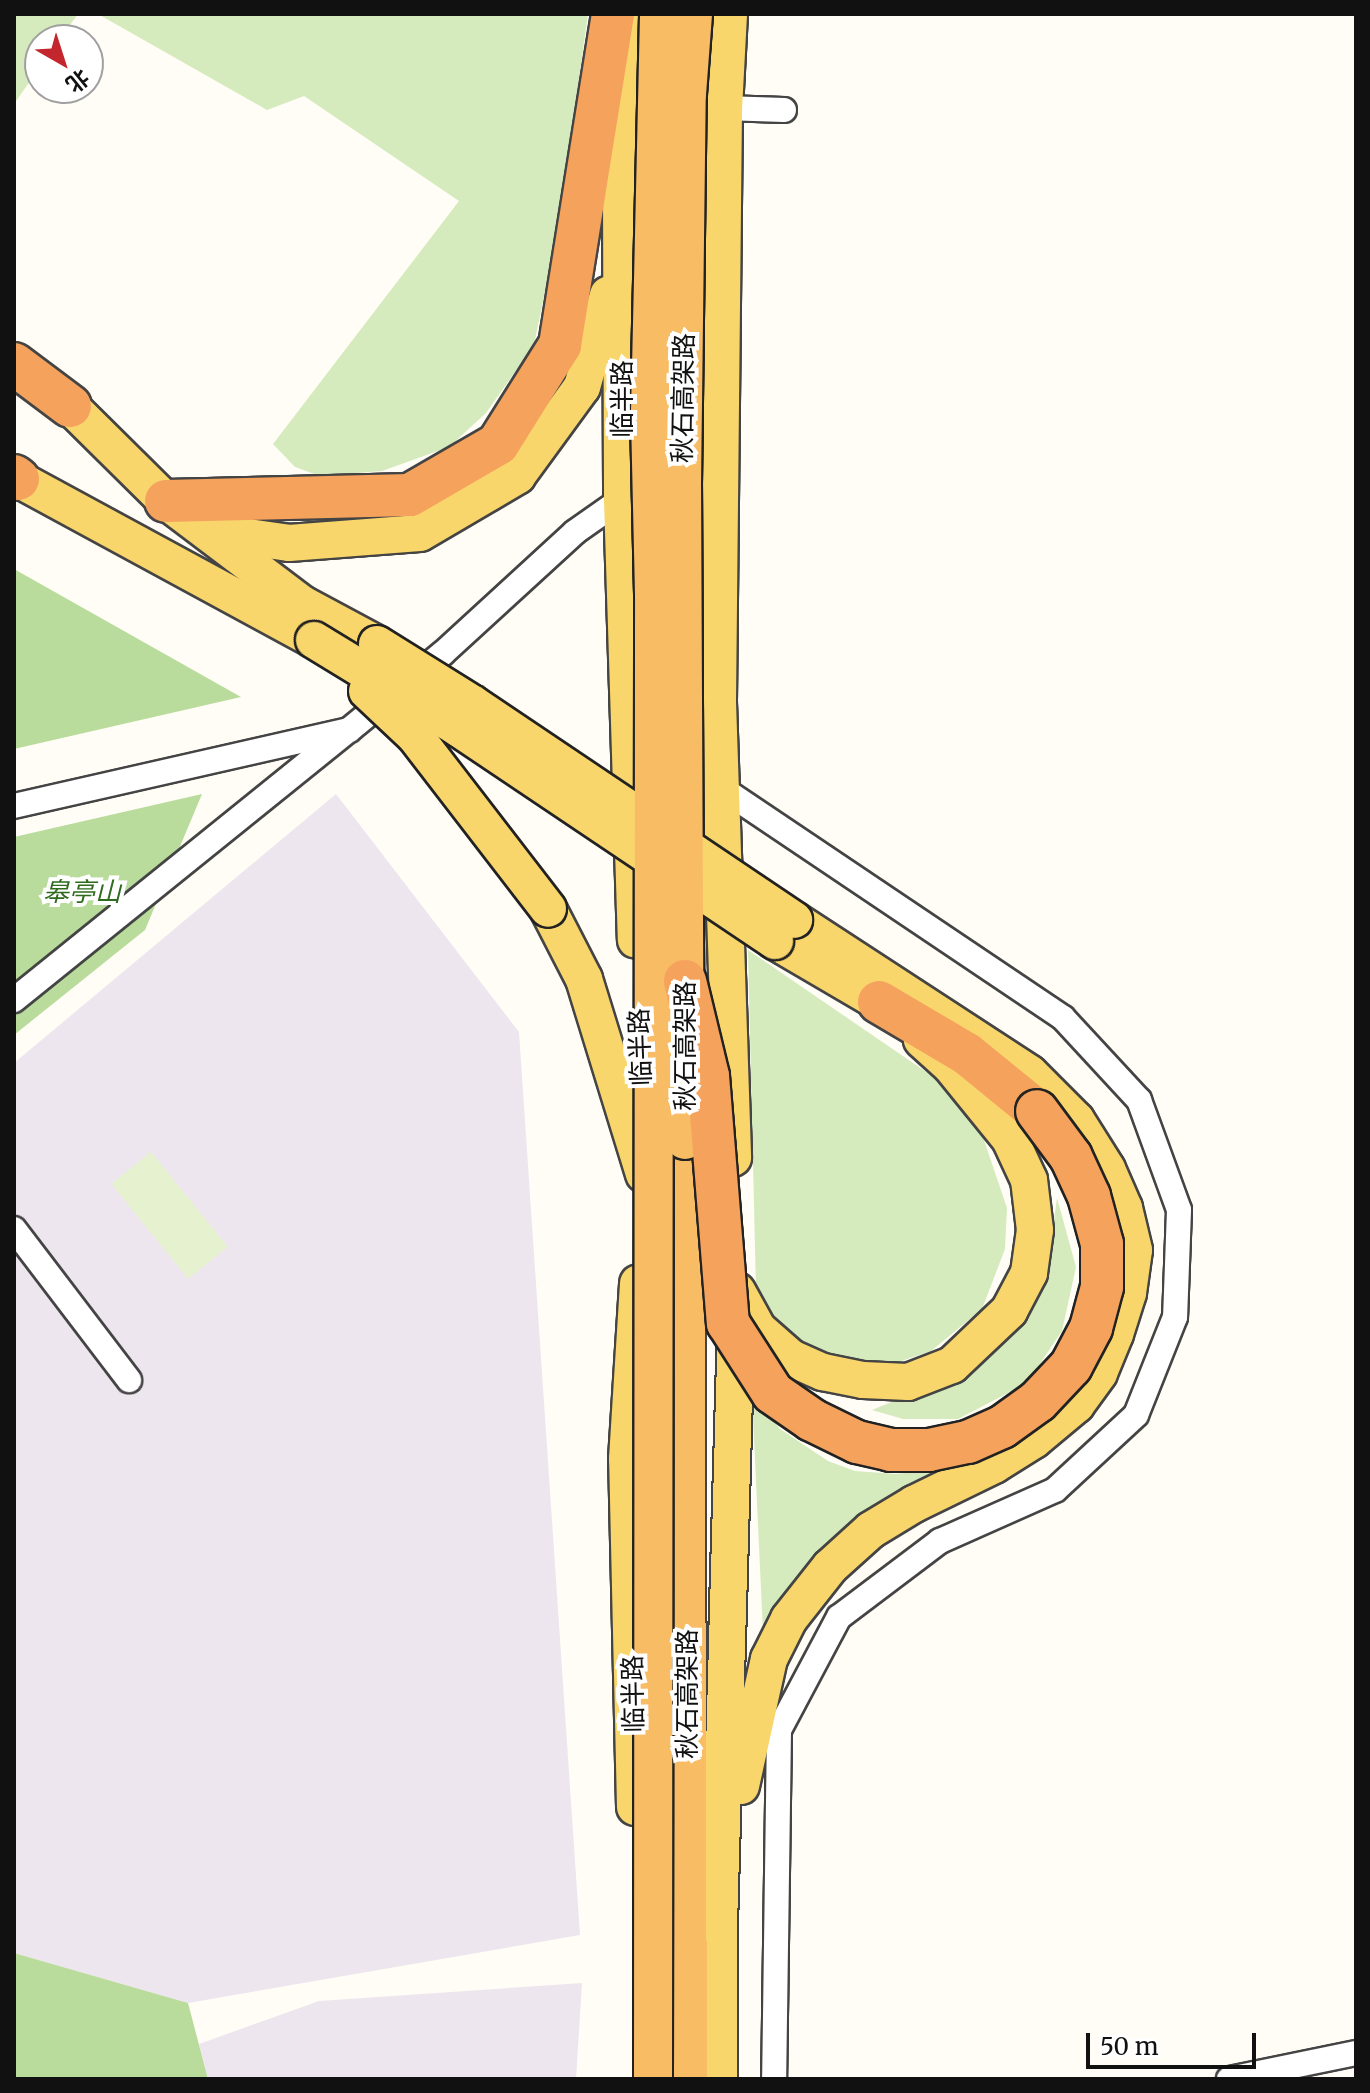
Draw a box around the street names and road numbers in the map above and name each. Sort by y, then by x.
street label: 秋石高架路 [666,333,700,463]
street label: 临半路 [606,360,638,438]
street label: 秋石高架路 [669,981,701,1111]
street label: 临半路 [623,1007,657,1087]
street label: 秋石高架路 [671,1629,703,1759]
street label: 临半路 [617,1655,649,1733]

